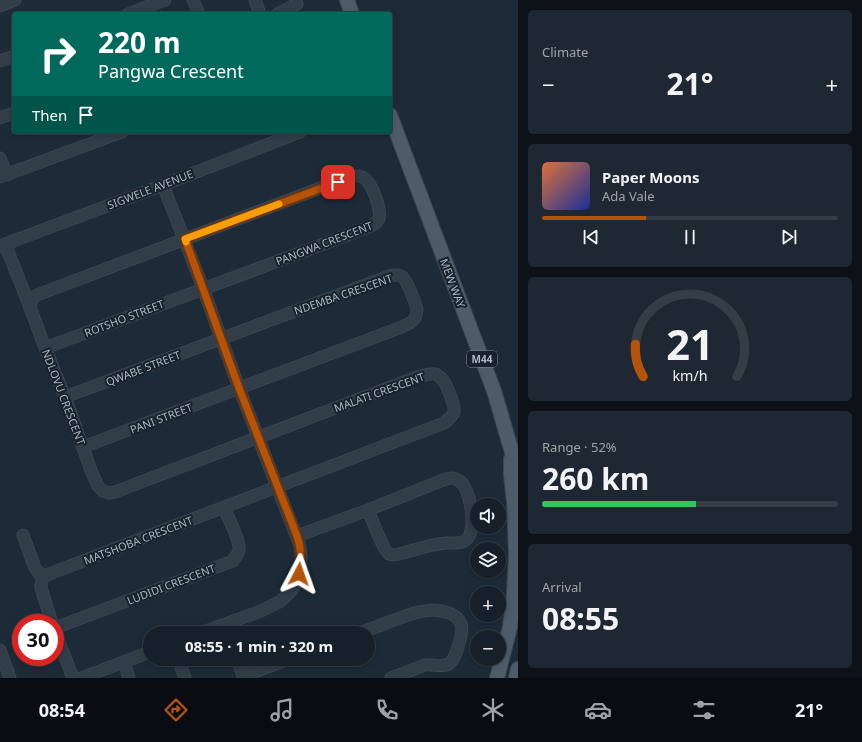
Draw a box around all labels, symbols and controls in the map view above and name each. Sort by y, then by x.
text: 220 m [98,23,181,61]
icon: right [32,28,84,80]
text: Climate [542,43,588,61]
text: Pangwa Crescent [98,59,244,83]
text: 21° [666,63,714,104]
text: − [542,69,555,99]
text: + [825,69,838,99]
icon: arrive [75,104,97,126]
text: Then [32,105,67,125]
pin [321,165,355,199]
street label: SIGWELE AVENUE [105,166,195,212]
text: Paper Moons [602,167,700,187]
icon: arrive [327,171,349,193]
text: Ada Vale [602,187,655,205]
street label: PANGWA CRESCENT [273,218,375,268]
icon: previous [580,226,602,248]
icon: pause [679,226,701,248]
icon: next [778,226,800,248]
street label: MEW WAY [437,256,470,310]
street label: NDEMBA CRESCENT [292,270,394,318]
street label: ROTSHO STREET [82,296,166,340]
text: 21 [666,316,714,372]
street label: NDLOVU CRESCENT [39,347,89,447]
street label: QWABE STREET [104,347,182,389]
road number: M44 [467,351,497,367]
text: km/h [672,366,708,385]
street label: MALATI CRESCENT [332,369,426,415]
street label: PANI STREET [128,399,194,437]
text: Range · 52% [542,438,617,456]
text: 260 km [542,458,649,499]
map controls [470,498,506,666]
button: sound [470,498,506,534]
street label: MATSHOBA CRESCENT [81,512,195,568]
button: layers [470,542,506,578]
position arrow [278,553,320,595]
street label: LUDIDI CRESCENT [125,560,217,608]
text: Arrival [542,578,582,596]
button: + [470,586,506,622]
text: 08:55 [542,598,619,639]
speed limit sign: 30 [12,614,64,666]
button: − [470,630,506,666]
text: 08:55 · 1 min · 320 m [185,636,333,656]
icon: directions [162,696,190,724]
icon: music [268,696,296,724]
icon: phone [373,696,401,724]
icon: climate [479,696,507,724]
icon: car [584,696,612,724]
icon: filters [690,696,718,724]
text: 08:54 [39,698,85,722]
text: 21° [795,698,823,722]

